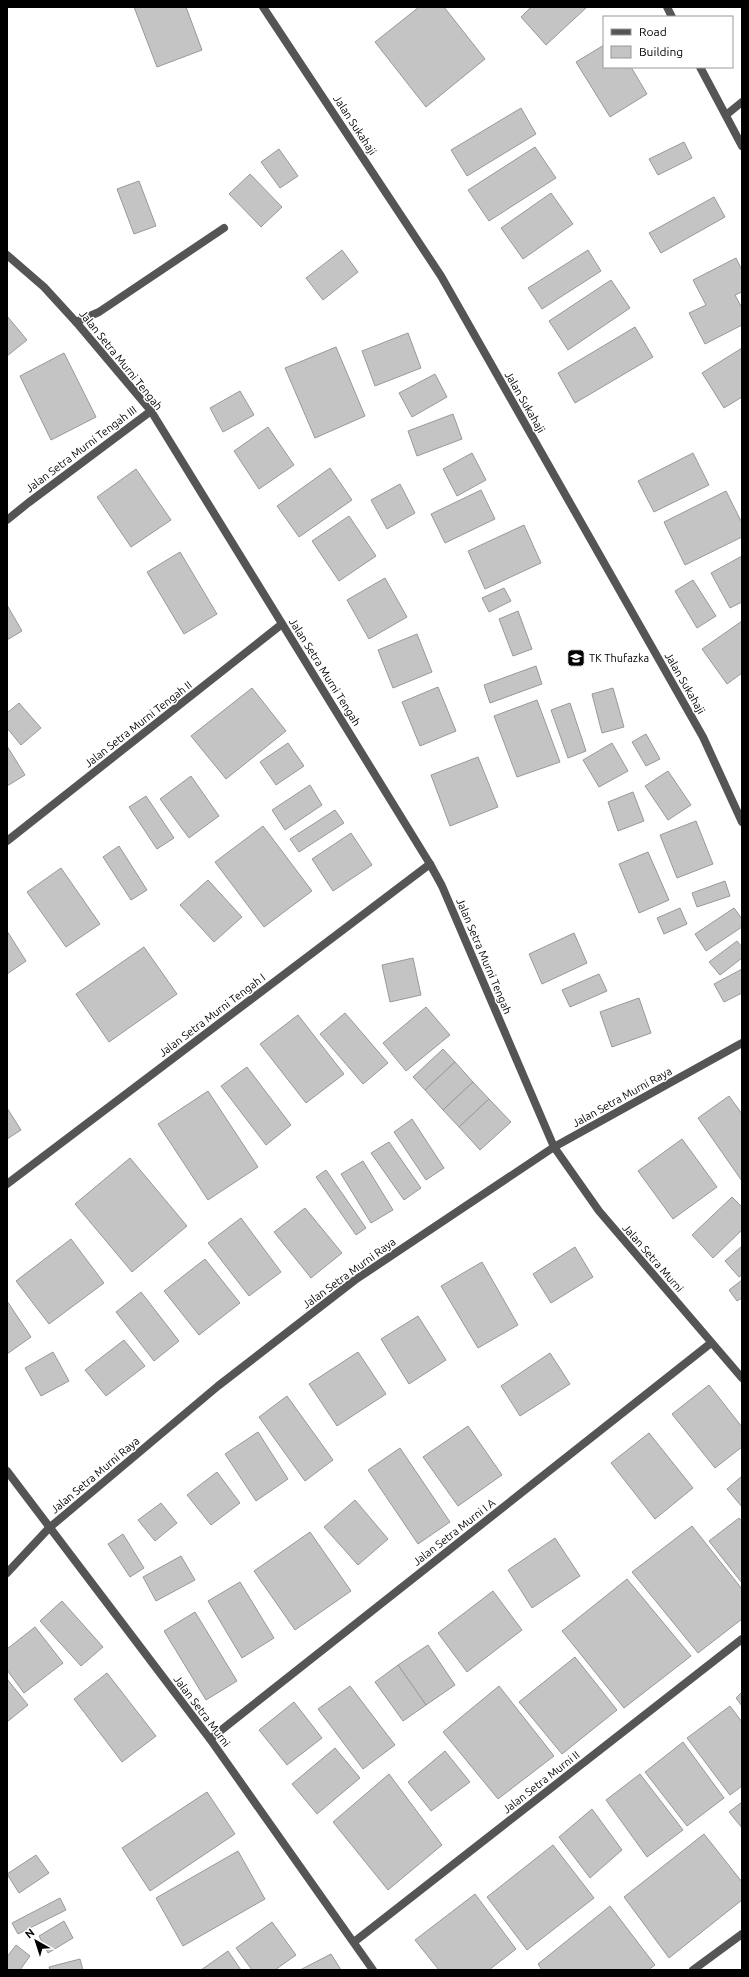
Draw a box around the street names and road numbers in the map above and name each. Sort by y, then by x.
street label: Jalan Sukahaji [331,93,379,157]
street label: Jalan Setra Murni Tengah [77,308,165,412]
street label: Jalan Sukahaji [503,369,547,435]
street label: Jalan Setra Murni Tengah III [23,403,139,495]
street label: Jalan Setra Murni Tengah [287,616,363,728]
street label: Jalan Sukahaji [663,650,707,716]
street label: Jalan Setra Murni Tengah II [82,678,194,770]
street label: Jalan Setra Murni Tengah [454,896,514,1016]
street label: Jalan Setra Murni Tengah I [157,971,267,1059]
street label: Jalan Setra Murni Raya [570,1065,674,1129]
street label: Jalan Setra Murni [620,1222,686,1294]
street label: Jalan Setra Murni Raya [300,1235,398,1311]
street label: Jalan Setra Murni Raya [48,1434,142,1516]
street label: Jalan Setra Murni I A [411,1496,498,1568]
street label: Jalan Setra Murni [171,1673,233,1749]
street label: Jalan Setra Murni II [500,1748,582,1816]

